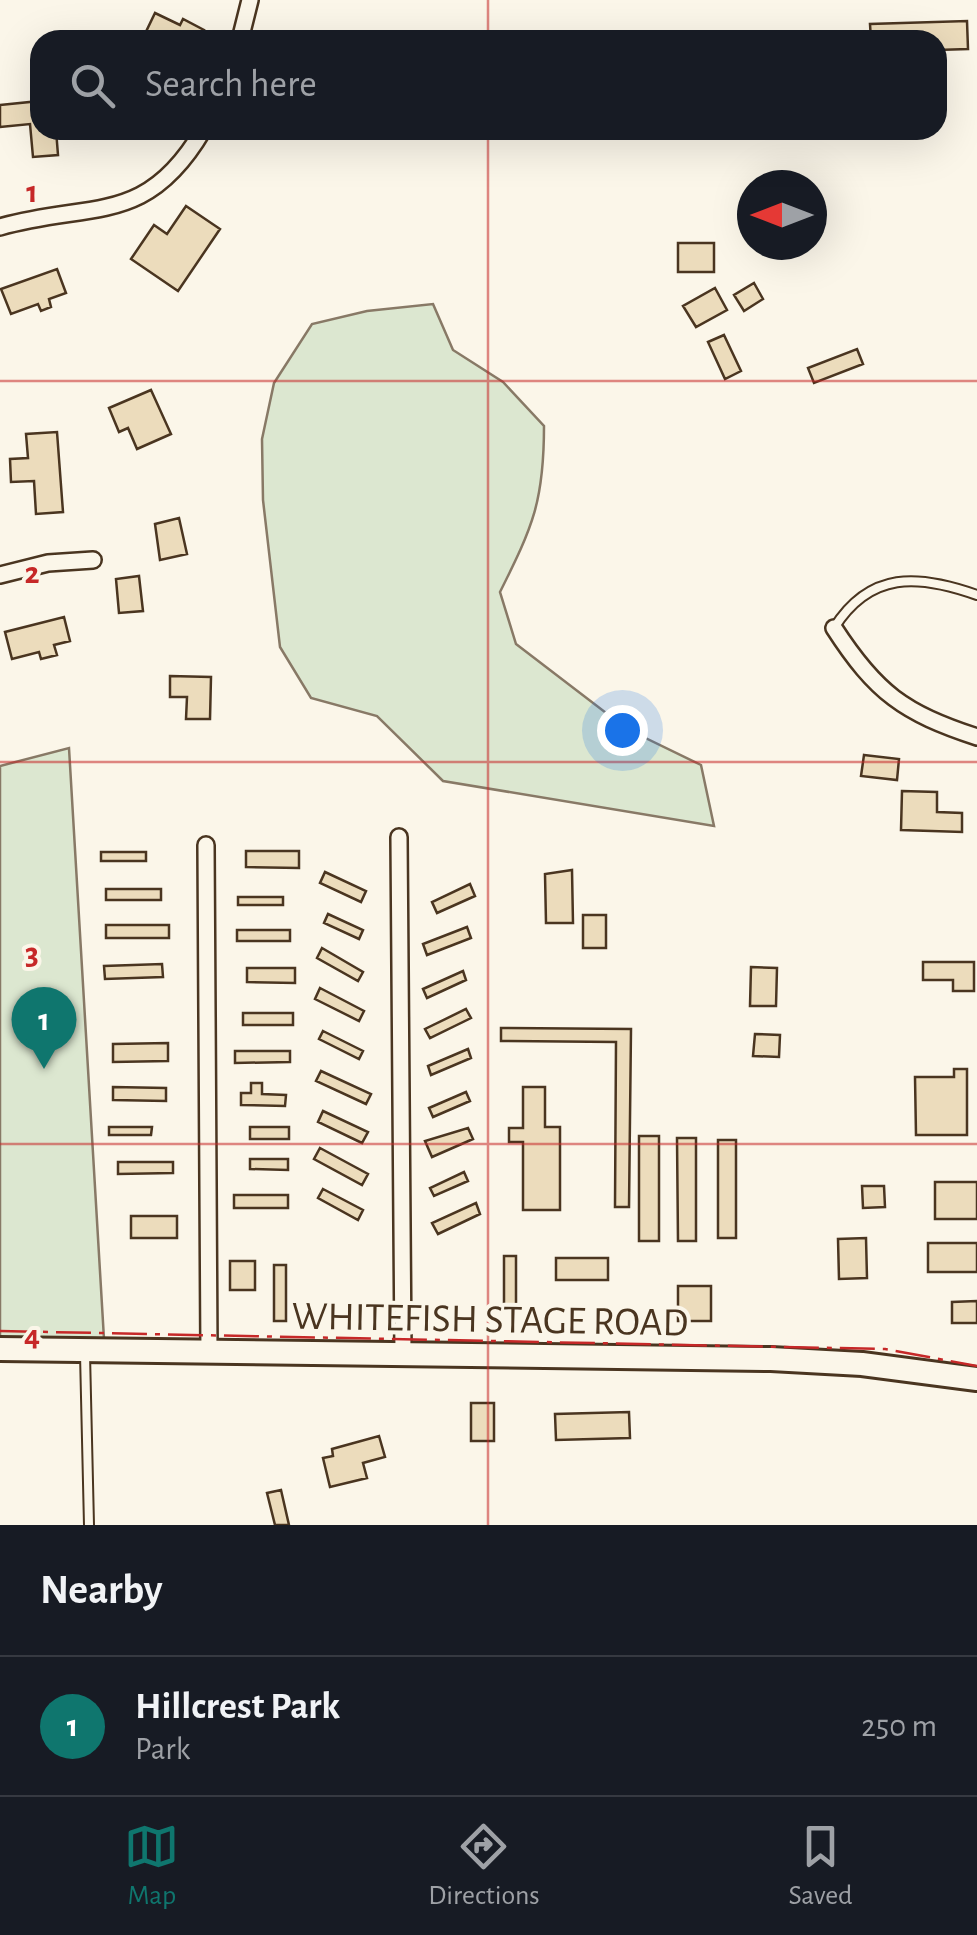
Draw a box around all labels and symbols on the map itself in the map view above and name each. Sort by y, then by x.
north arrow [737,170,827,260]
text: 1 [26,176,38,208]
text: 2 [24,557,40,589]
your location [597,705,648,756]
text: 3 [25,938,39,970]
pin: 1 [12,986,76,1069]
street label: WHITEFISH STAGE ROAD [291,1297,689,1343]
text: 4 [24,1320,40,1352]

